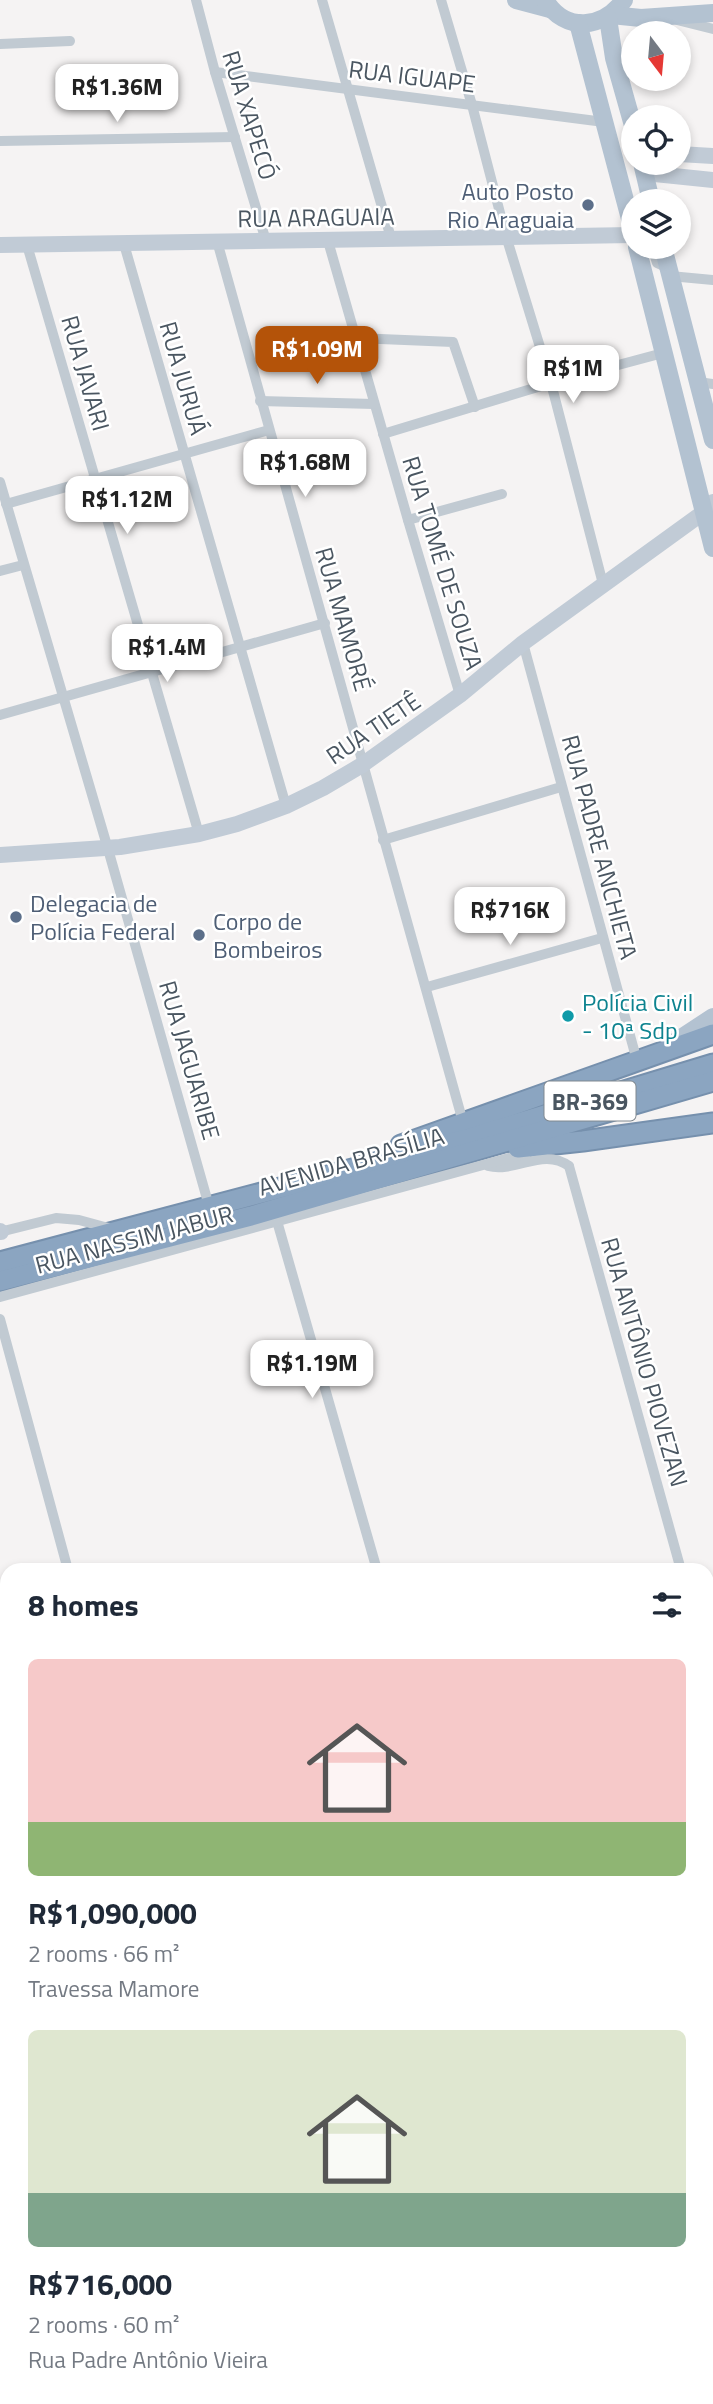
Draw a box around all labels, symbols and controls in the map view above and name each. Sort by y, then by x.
north arrow [621,21,691,91]
map controls [621,21,691,259]
street label: RUA XAPECÓ [213,46,287,184]
street label: RUA IGUAPE [347,50,477,102]
pin: R$1.36M [52,64,182,124]
text: R$1.36M [71,69,163,104]
button: locate [621,105,691,175]
place label: Auto Posto Rio Araguaia [447,173,574,237]
button: layers [621,189,691,259]
marker: Auto Posto Rio Araguaia [580,197,596,213]
street label: RUA ARAGUAIA [237,198,395,236]
street label: RUA JAVARI [52,311,120,435]
street label: RUA JURUÁ [151,317,217,439]
pin: R$1.09M [252,326,382,386]
text: R$1.09M [271,331,363,366]
pin: R$1M [532,346,614,405]
text: R$1M [543,350,603,385]
pin: R$1.68M [240,440,370,499]
text: R$1.68M [259,444,351,479]
street label: RUA TOMÉ DE SOUZA [393,452,493,674]
pin: R$1.12M [62,476,192,536]
text: R$1.12M [81,481,173,516]
street label: RUA MAMORÉ [306,543,382,695]
pin: R$1.4M [110,624,224,684]
text: R$1.4M [128,629,206,664]
street label: RUA TIETÊ [318,683,428,773]
street label: RUA PADRE ANCHIETA [553,731,647,963]
place label: Delegacia de Polícia Federal [30,885,176,949]
pin: R$716K [453,888,567,947]
text: R$716K [470,892,550,927]
place label: Corpo de Bombeiros [213,903,322,967]
marker: Delegacia de Polícia Federal [8,909,24,925]
marker: Corpo de Bombeiros [191,927,207,943]
street label: RUA JAGUARIBE [150,976,230,1144]
place label: Polícia Civil - 10ª Sdp [582,984,693,1048]
marker: Polícia Civil - 10ª Sdp [560,1008,576,1024]
road number: BR-369 [544,1082,636,1120]
street label: AVENIDA BRASÍLIA [254,1117,448,1205]
street label: RUA NASSIM JABUR [31,1195,237,1283]
street label: RUA ANTÔNIO PIOVEZAN [592,1233,698,1491]
pin: R$1.19M [247,1340,377,1400]
text: R$1.19M [266,1345,358,1380]
text: 8 homes [28,1582,139,1628]
icon: filters [648,1586,686,1624]
icon: home [294,1705,420,1831]
text: R$1,090,000 [28,1890,197,1936]
text: 2 rooms · 66 m² [28,1936,179,1971]
text: Travessa Mamore [28,1971,200,2006]
icon: home [294,2076,420,2202]
text: R$716,000 [28,2261,172,2307]
text: 2 rooms · 60 m² [28,2307,179,2342]
text: Rua Padre Antônio Vieira [28,2342,268,2377]

